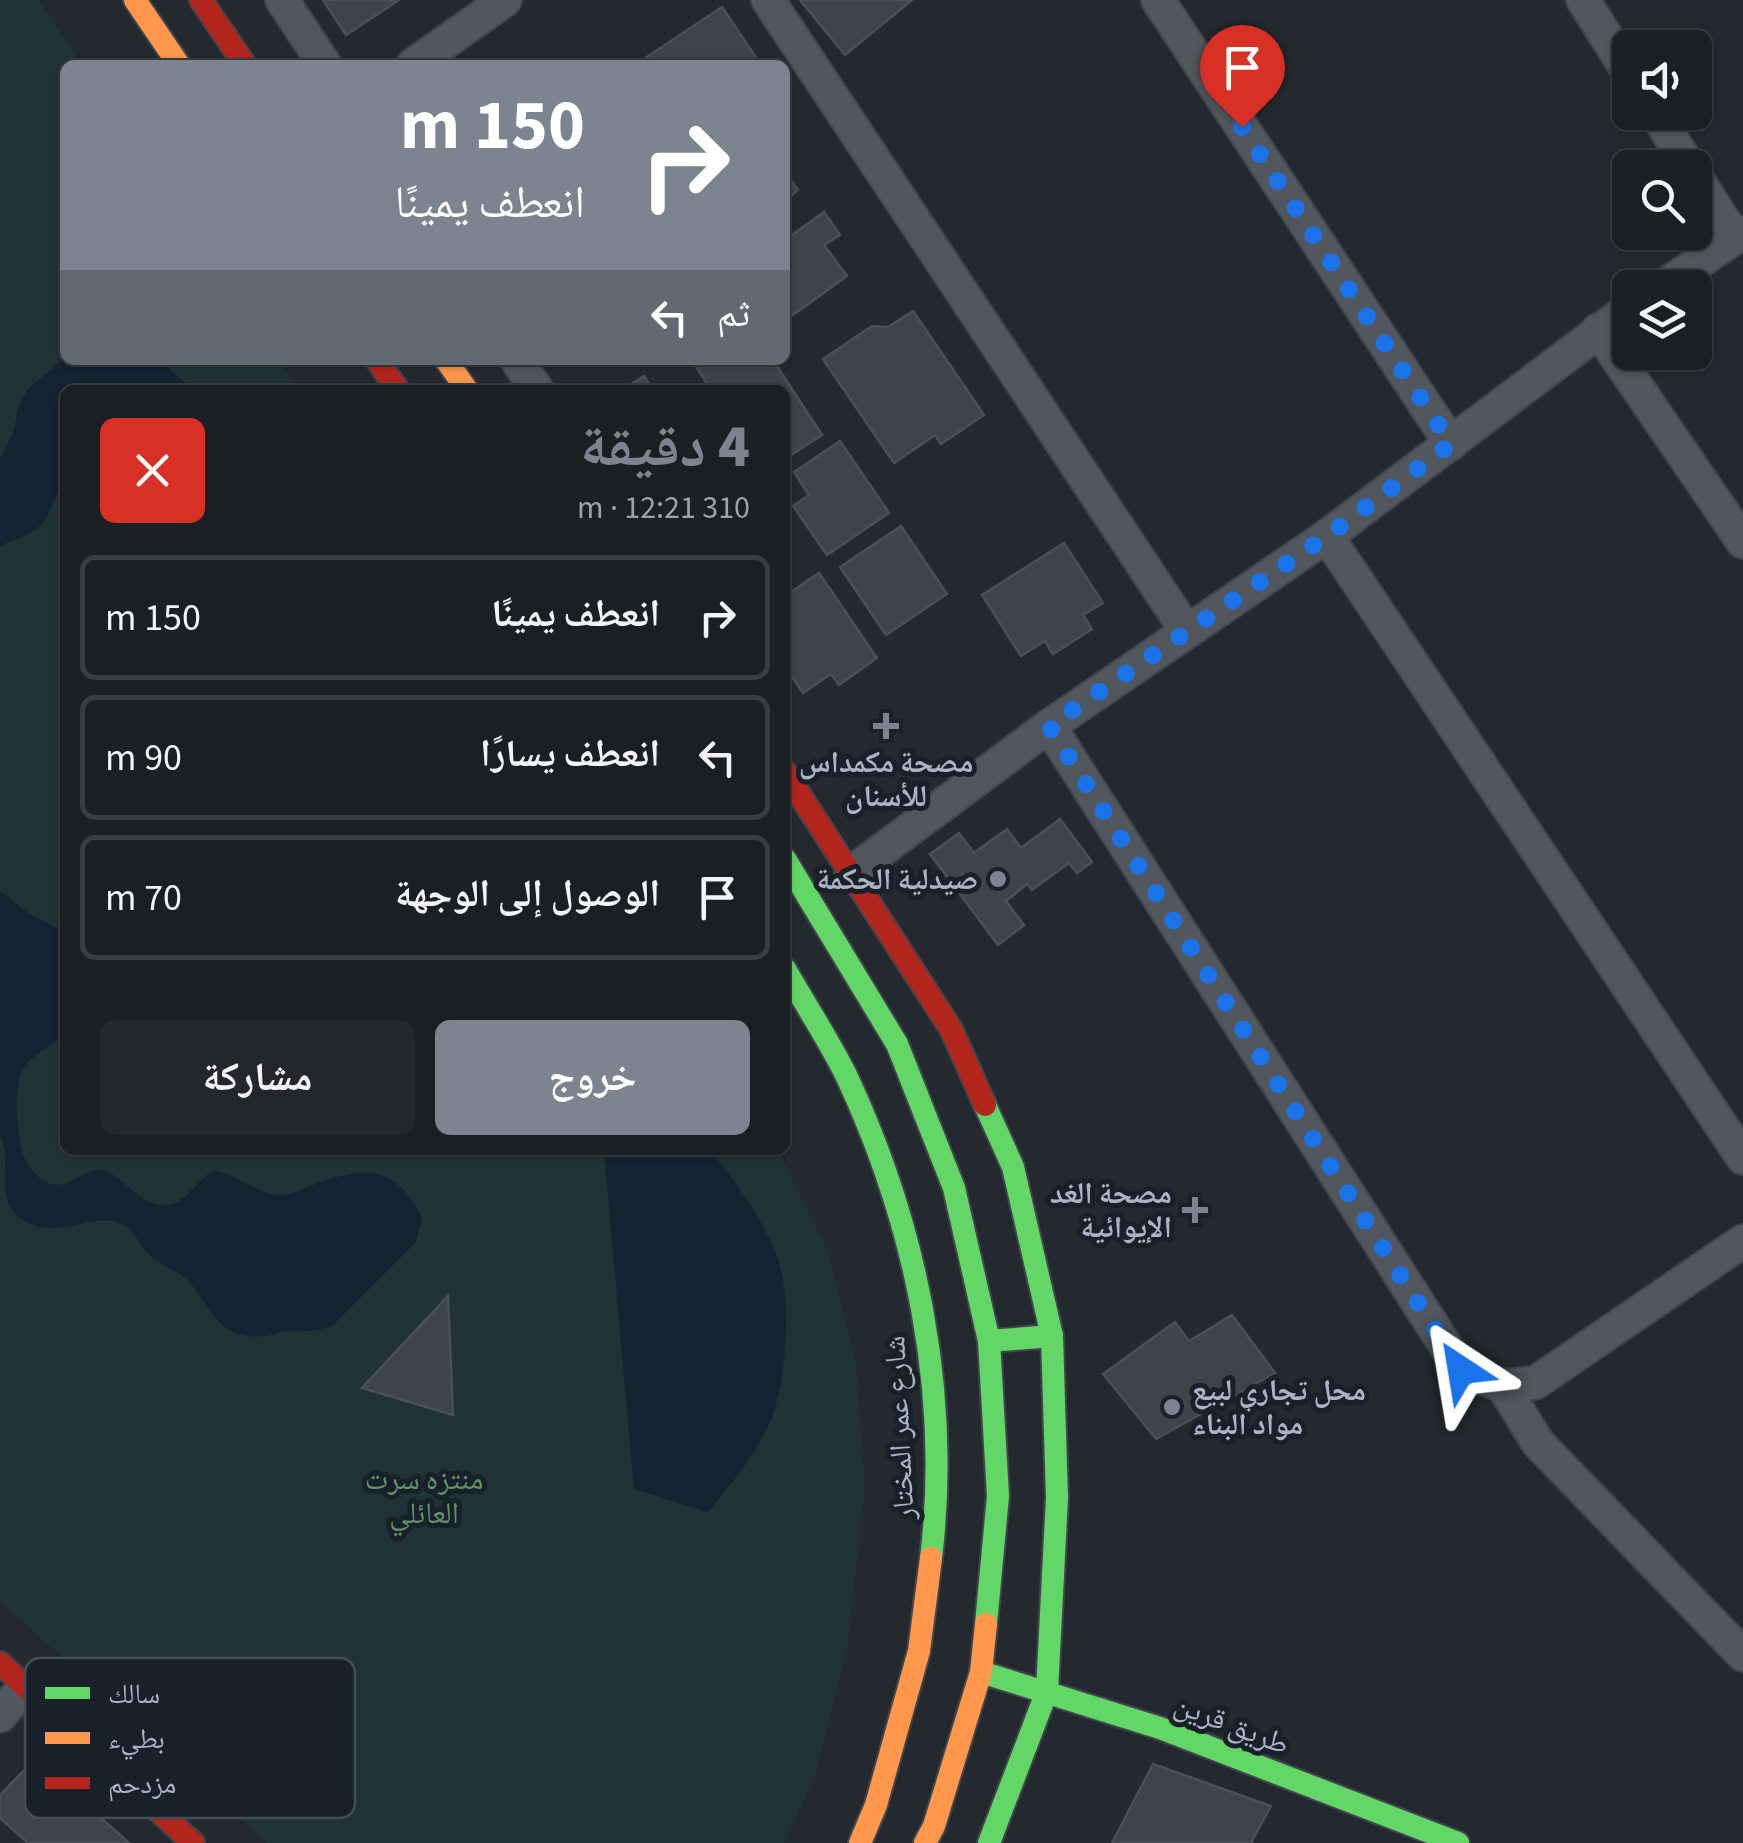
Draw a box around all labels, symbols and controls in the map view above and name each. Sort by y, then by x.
pin [1200,25,1285,128]
map controls [1612,30,1712,370]
button: sound [1612,30,1712,130]
icon: arrive [1215,40,1270,95]
text: 150 m [400,76,585,176]
icon: right [620,100,750,230]
button: search [1612,150,1712,250]
text: انعطف يمينًا [394,171,585,235]
button: layers [1612,270,1712,370]
text: ثم [717,287,750,341]
icon: left [642,290,697,345]
text: 4 دقيقة [580,405,750,490]
button: close [100,418,205,523]
text: 310 m · 12:21 [577,485,750,531]
text: انعطف يمينًا [491,587,660,641]
icon: right [690,590,745,645]
text: 150 m [105,591,201,645]
marker: مصحة مكمداس للأسنان [873,713,899,739]
text: انعطف يسارًا [480,727,660,781]
icon: left [690,730,745,785]
text: 90 m [105,731,182,785]
place label: مصحة مكمداس للأسنان [799,741,973,818]
place label: صيدلية الحكمة [816,858,978,901]
text: الوصول إلى الوجهة [395,867,660,921]
marker: صيدلية الحكمة [987,868,1009,890]
icon: arrive [690,870,745,925]
text: 70 m [105,871,182,925]
button: مشاركة [100,1020,415,1135]
button: خروج [435,1020,750,1135]
place label: مصحة الغد الإيوائية [1050,1172,1172,1249]
marker: مصحة الغد الإيوائية [1182,1197,1208,1223]
position arrow [1409,1318,1513,1422]
street label: شارع عمر المختار [873,1335,926,1522]
place label: محل تجاري لبيع مواد البناء [1192,1369,1366,1446]
marker: محل تجاري لبيع مواد البناء [1161,1396,1183,1418]
park label: منتزه سرت العائلي [365,1458,483,1537]
legend [25,1658,355,1818]
text: سالك [108,1674,160,1714]
street label: طريق قرين [1168,1683,1296,1766]
text: بطيء [108,1719,165,1761]
text: مزدحم [108,1764,176,1804]

